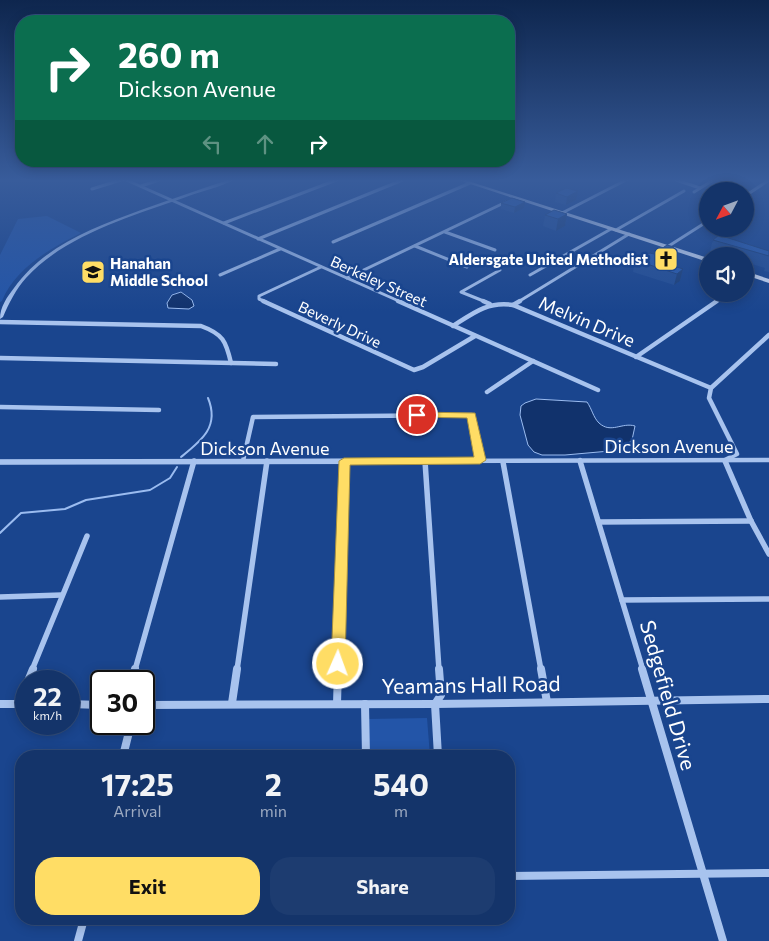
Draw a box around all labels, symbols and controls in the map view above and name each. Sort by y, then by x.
text: 260 m [118,32,220,75]
icon: right [35,35,100,100]
text: Dickson Avenue [118,75,276,102]
icon: left [198,130,226,158]
icon: ahead [251,130,279,158]
icon: right [304,130,332,158]
north arrow [699,182,754,238]
map controls [699,182,754,302]
church icon: Aldersgate United Methodist [653,246,679,272]
button: sound [699,247,754,302]
place label: Aldersgate United Methodist [448,250,648,268]
street label: Berkeley Street [328,252,430,310]
place label: Hanahan Middle School [110,254,208,289]
school or university icon: Hanahan Middle School [80,259,106,285]
street label: Melvin Drive [536,291,638,351]
street label: Beverly Drive [296,297,384,351]
pin [396,394,438,436]
icon: arrive [403,401,431,429]
street label: Dickson Avenue [604,435,734,457]
street label: Dickson Avenue [200,437,330,459]
street label: Sedgefield Drive [636,617,702,773]
position arrow [311,637,363,689]
speed limit sign: 30 [90,670,155,735]
street label: Yeamans Hall Road [381,670,561,698]
text: 22 [33,681,62,711]
text: km/h [33,708,62,722]
text: 17:25 [101,765,174,802]
text: 2 [265,765,282,802]
text: 540 [373,765,429,802]
text: Arrival [113,801,162,820]
text: min [260,801,287,820]
text: m [394,801,408,820]
button: Exit [35,857,260,915]
button: Share [270,857,495,915]

